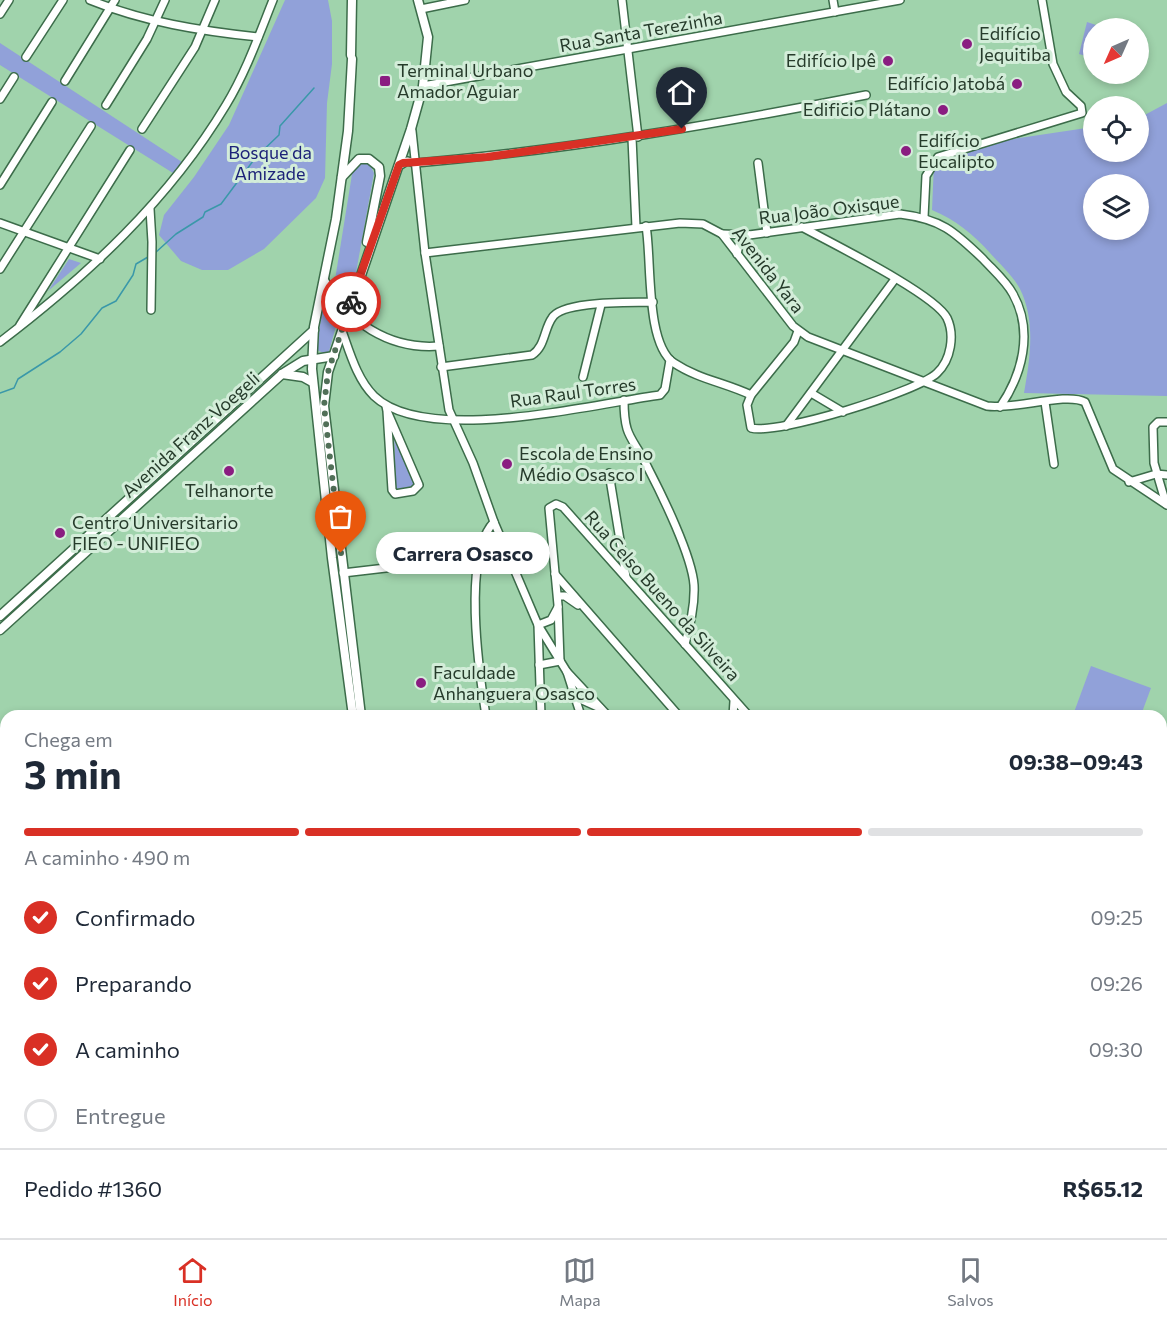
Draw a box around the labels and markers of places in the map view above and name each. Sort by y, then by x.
place label: Edifício Jequitiba [979,22,1051,65]
marker: Edifício Jequitiba [960,37,974,51]
place label: Edifício Ipê [786,49,876,71]
marker: Edifício Ipê [881,54,895,68]
place label: Terminal Urbano Amador Aguiar [397,59,533,102]
pin [656,67,707,129]
place label: Edifício Jatobá [887,72,1005,94]
marker: Terminal Urbano Amador Aguiar [378,74,392,88]
marker: Edifício Jatobá [1010,77,1024,91]
place label: Edificio Plátano [803,98,931,120]
marker: Edificio Plátano [936,103,950,117]
place label: Edifício Eucalipto [918,129,995,172]
marker: Edifício Eucalipto [899,144,913,158]
place label: Escola de Ensino Médio Osasco I [519,442,653,485]
marker: Escola de Ensino Médio Osasco I [500,457,514,471]
marker: Telhanorte [222,464,236,478]
place label: Telhanorte [185,479,273,501]
pin [315,491,366,553]
place label: Centro Universitario FIEO - UNIFIEO [72,511,238,554]
marker: Centro Universitario FIEO - UNIFIEO [53,526,67,540]
callout: Carrera Osasco [377,532,551,574]
place label: Faculdade Anhanguera Osasco [433,661,595,704]
marker: Faculdade Anhanguera Osasco [414,676,428,690]

